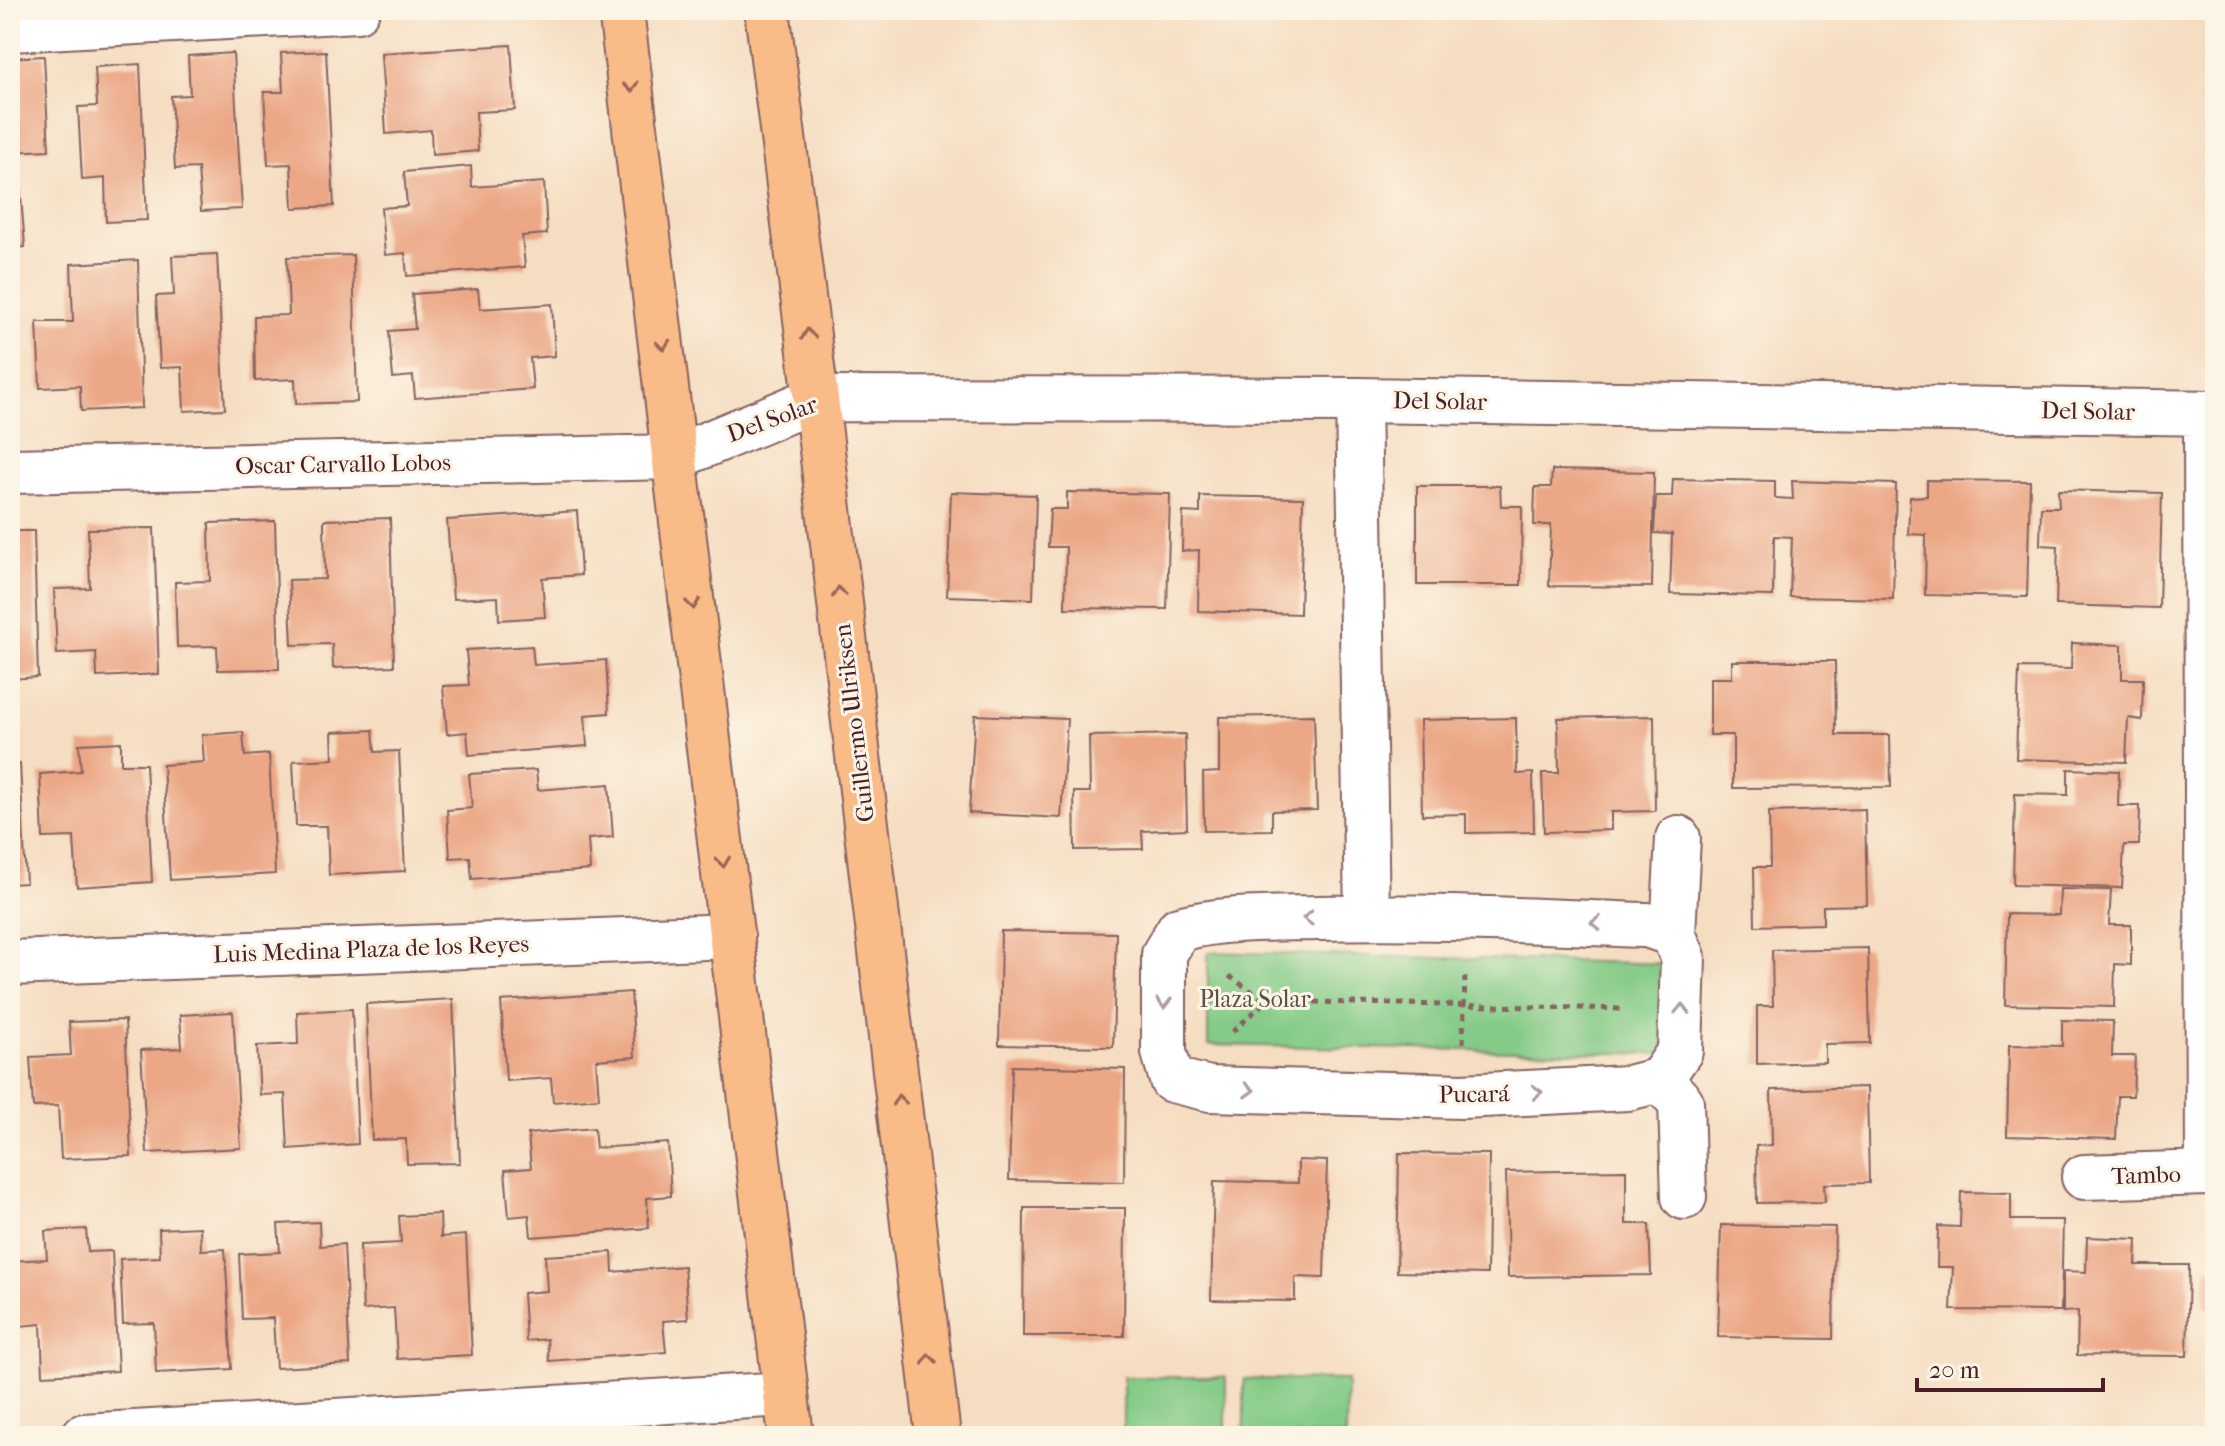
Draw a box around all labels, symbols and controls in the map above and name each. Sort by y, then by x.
one-way arrow [622,81,639,94]
one-way arrow [799,327,816,340]
one-way arrow [654,339,671,352]
street label: Del Solar [1393,386,1488,416]
street label: Del Solar [723,389,822,448]
street label: Del Solar [2041,396,2136,426]
street label: Oscar Carvallo Lobos [235,448,451,480]
one-way arrow [830,585,847,598]
one-way arrow [685,597,702,610]
street label: Guillermo Ulriksen [828,622,880,824]
one-way arrow [715,856,732,869]
one-way arrow [1301,910,1314,927]
one-way arrow [1589,915,1602,932]
street label: Luis Medina Plaza de los Reyes [212,929,530,969]
park label: Plaza Solar [1199,985,1311,1013]
one-way arrow [1155,997,1173,1010]
one-way arrow [1673,1002,1690,1015]
street label: Pucará [1438,1079,1511,1109]
one-way arrow [1243,1081,1256,1098]
one-way arrow [1531,1084,1544,1101]
one-way arrow [890,1093,907,1106]
street label: Tambo [2111,1160,2181,1190]
scale bar [1917,1342,2103,1392]
one-way arrow [921,1352,938,1365]
text: 20 m [1929,1356,1980,1384]

